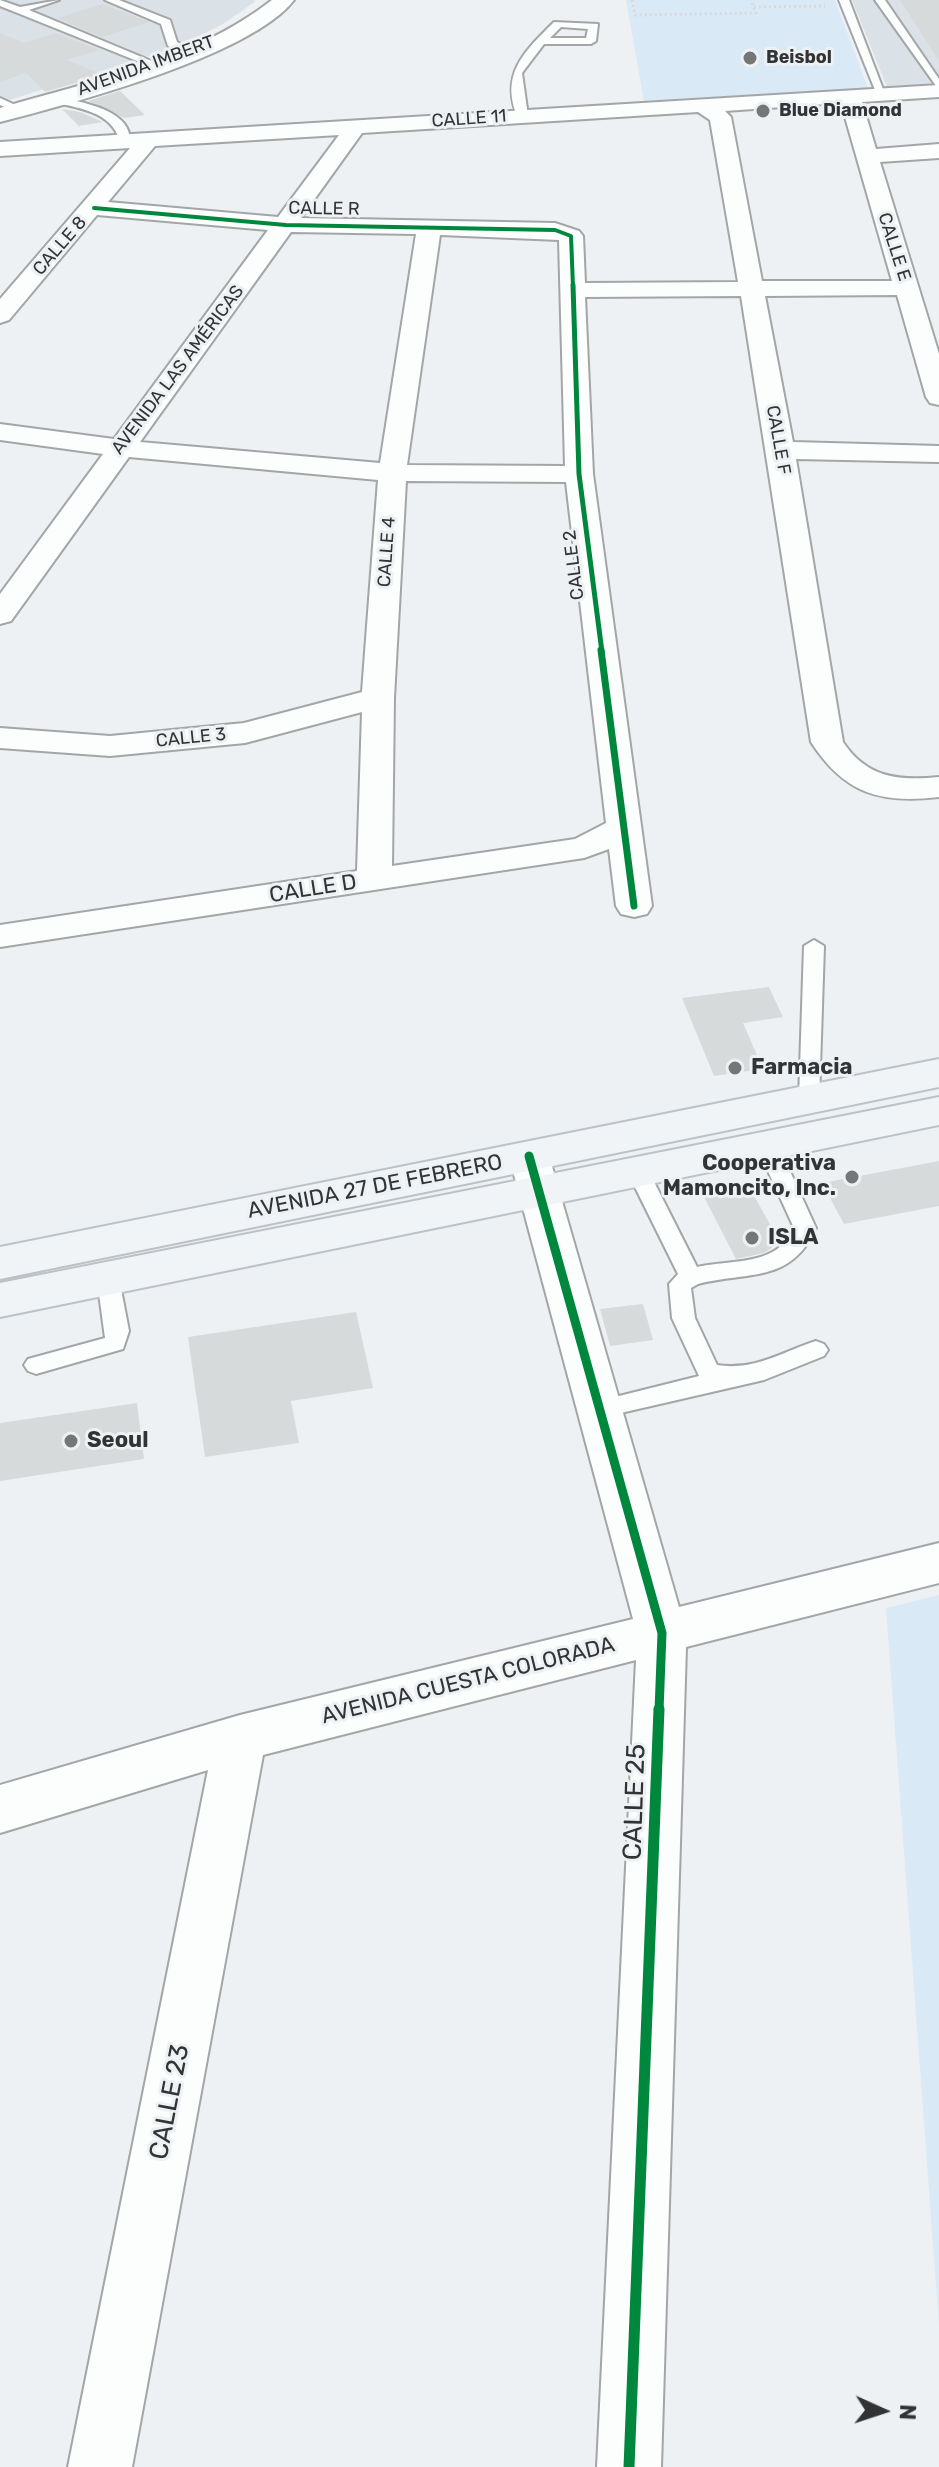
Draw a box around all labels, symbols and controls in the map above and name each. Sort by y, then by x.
street label: AVENIDA IMBERT [75,31,217,101]
place label: Beisbol [766,47,832,69]
marker: Beisbol [741,49,759,67]
place label: Blue Diamond [779,100,902,122]
marker: Blue Diamond [754,102,772,120]
street label: CALLE 11 [431,106,507,132]
street label: CALLE R [288,198,360,220]
street label: CALLE E [873,210,915,284]
street label: CALLE 8 [29,212,91,280]
street label: AVENIDA LAS AMÉRICAS [107,281,249,459]
street label: CALLE F [761,404,795,476]
street label: CALLE 4 [374,516,400,588]
street label: CALLE 2 [559,529,589,601]
street label: CALLE 3 [155,724,227,752]
street label: CALLE D [268,869,358,909]
place label: Farmacia [751,1055,852,1081]
marker: Farmacia [726,1059,744,1077]
street label: AVENIDA 27 DE FEBRERO [245,1149,505,1225]
place label: Cooperativa Mamoncito, Inc. [663,1151,836,1202]
marker: Cooperativa Mamoncito, Inc. [843,1168,861,1186]
place label: ISLA [768,1225,819,1251]
marker: ISLA [743,1229,761,1247]
place label: Seoul [87,1428,148,1454]
marker: Seoul [62,1432,80,1450]
street label: AVENIDA CUESTA COLORADA [319,1632,617,1730]
street label: CALLE 25 [617,1743,653,1861]
street label: CALLE 23 [144,2042,196,2162]
north arrow [843,2371,923,2451]
text: N [894,2404,921,2421]

